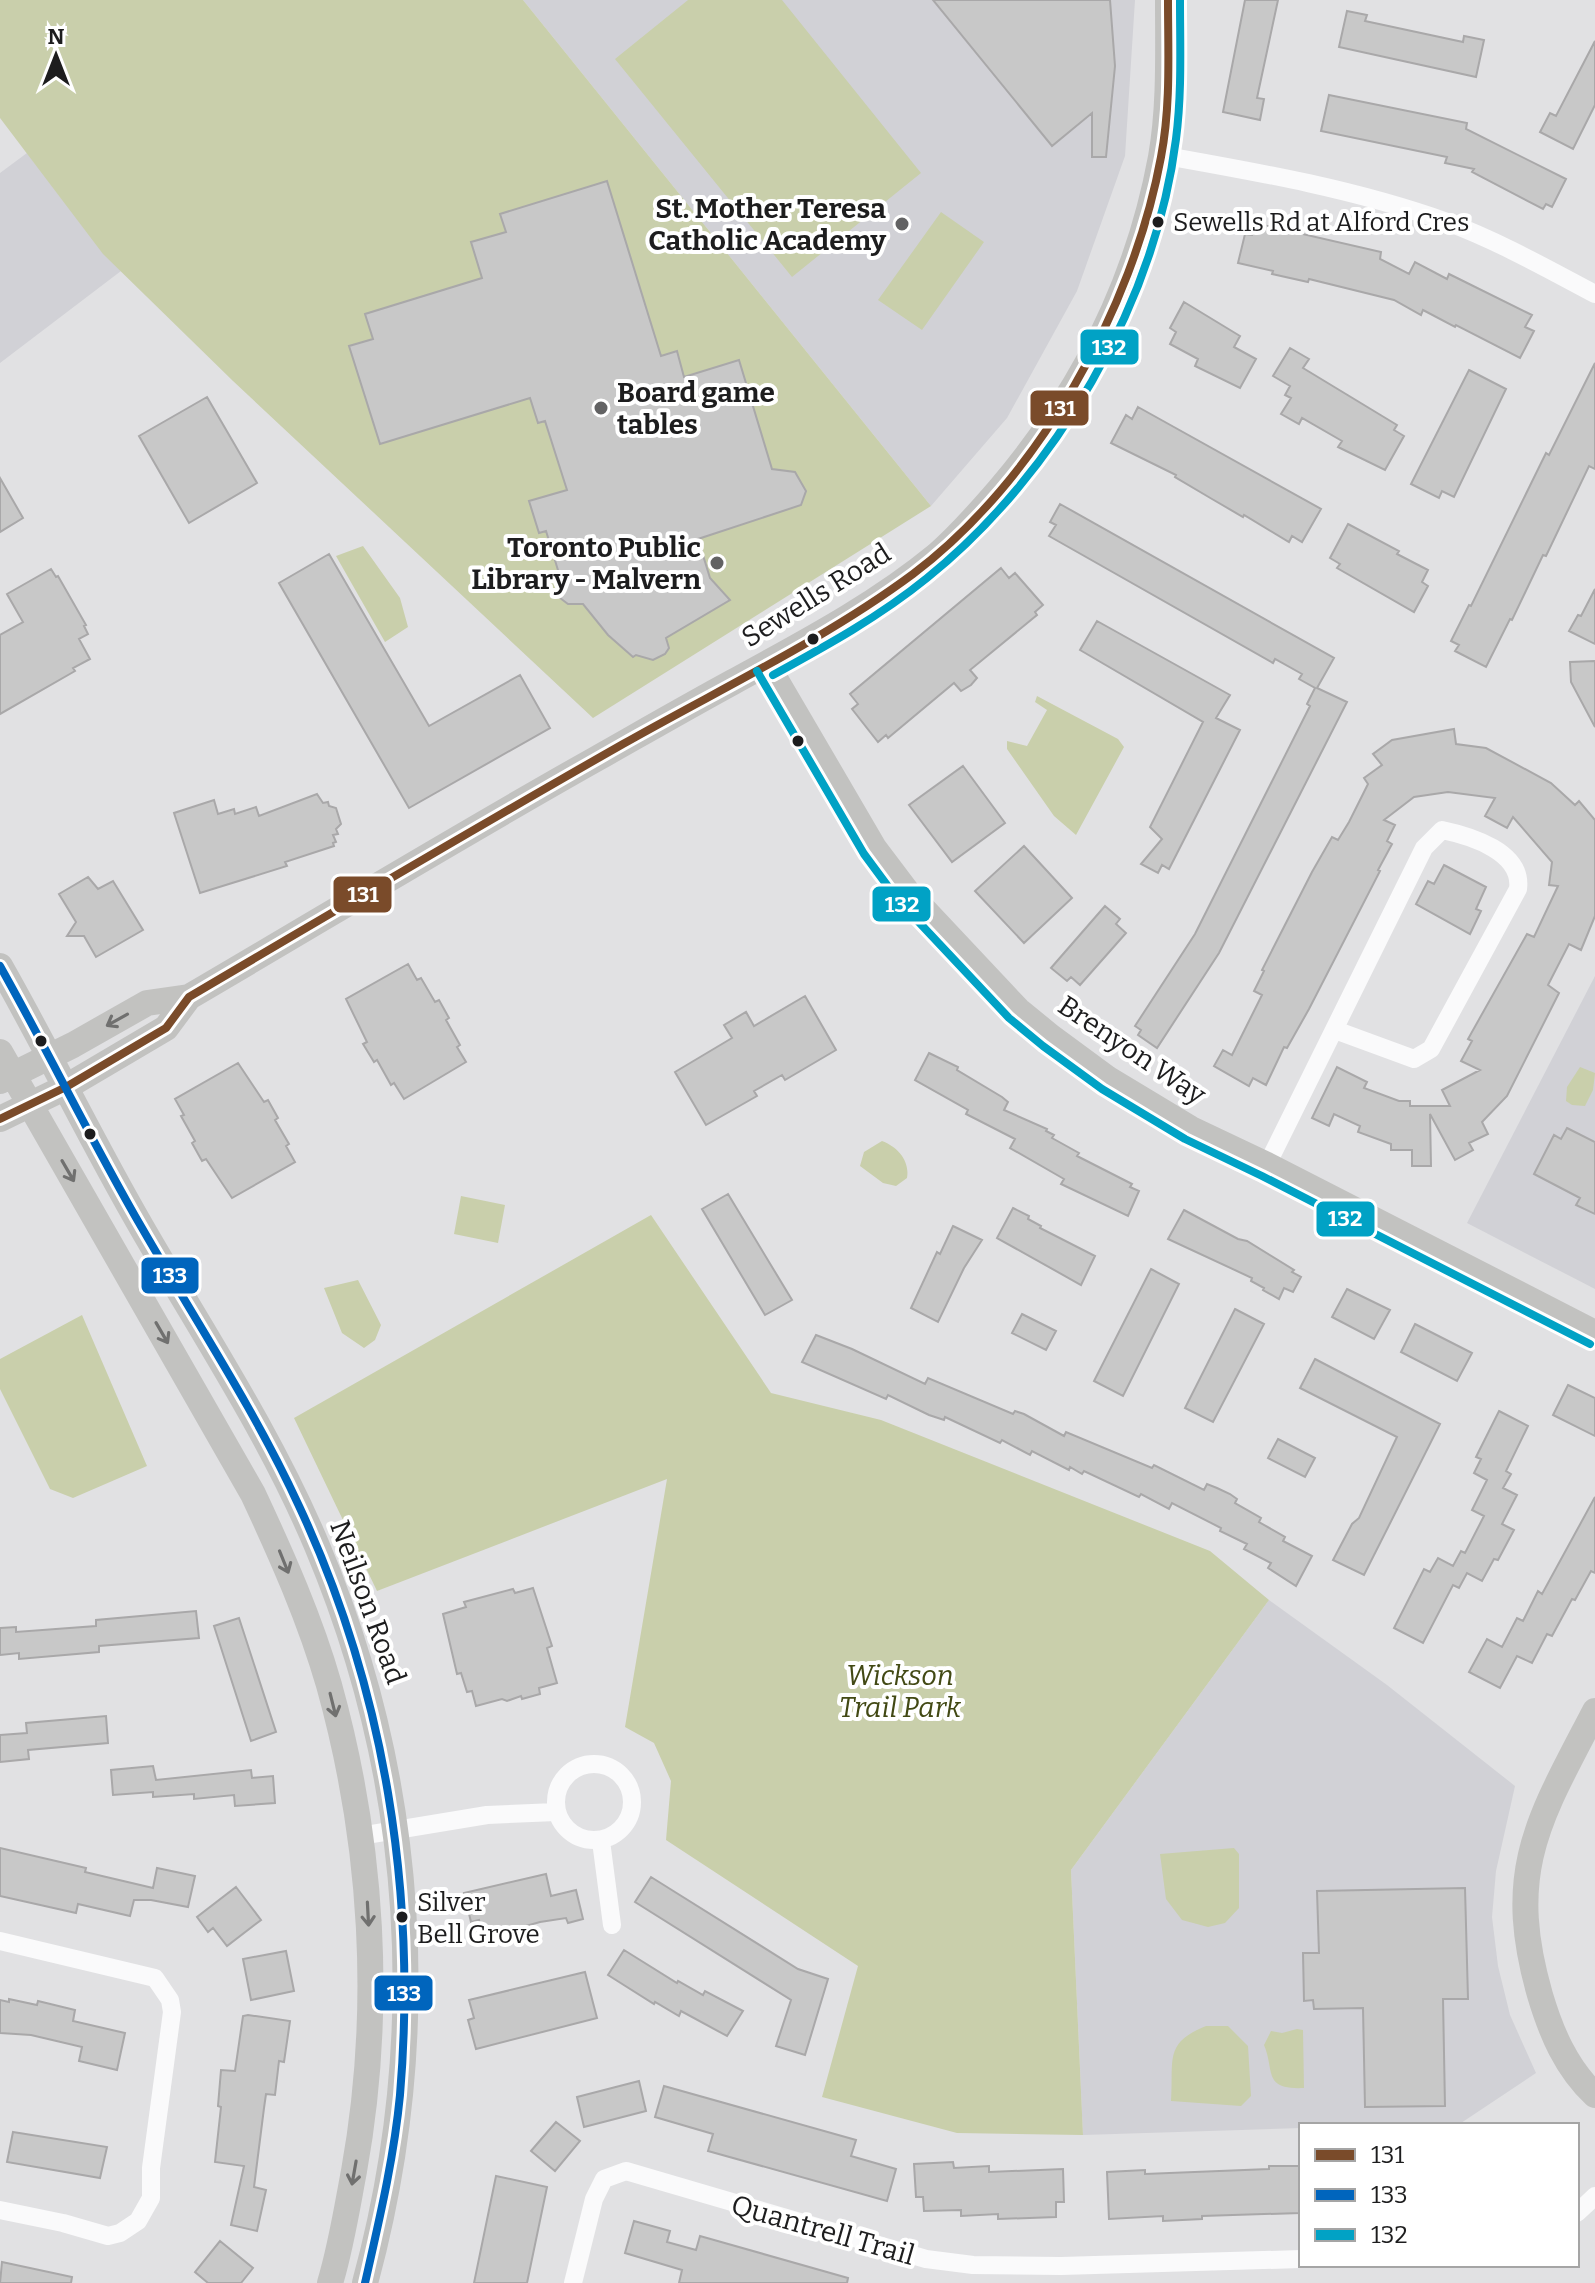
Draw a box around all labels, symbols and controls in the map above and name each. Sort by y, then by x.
north arrow [16,16,96,96]
text: N [48,23,65,50]
place label: St. Mother Teresa Catholic Academy [648,192,886,257]
place label: Sewells Rd at Alford Cres [1173,207,1469,238]
marker: Sewells Rd at Alford Cres [1150,214,1166,230]
marker: St. Mother Teresa Catholic Academy [893,215,911,233]
line badge: 132 [1079,328,1140,366]
text: 132 [1092,334,1126,361]
place label: Board game tables [617,376,775,441]
line badge: 131 [1029,389,1090,427]
text: 131 [1044,395,1076,422]
marker: Board game tables [592,399,610,417]
place label: Toronto Public Library - Malvern [471,531,701,596]
street label: Sewells Road [735,536,897,654]
marker: Toronto Public Library - Malvern [708,554,726,572]
unlabelled marker [805,631,821,647]
unlabelled marker [790,733,806,749]
line badge: 131 [332,875,393,914]
text: 131 [347,881,379,908]
line badge: 132 [871,885,932,923]
text: 132 [885,891,919,918]
street label: Brenyon Way [1052,989,1212,1111]
one-way arrow [106,1012,129,1028]
unlabelled marker [33,1033,49,1049]
unlabelled marker [82,1126,98,1142]
one-way arrow [60,1159,76,1182]
line badge: 132 [1315,1200,1376,1238]
text: 132 [1328,1205,1362,1232]
line badge: 133 [140,1256,200,1295]
text: 133 [153,1262,187,1289]
one-way arrow [154,1321,170,1344]
street label: Neilson Road [323,1515,413,1689]
one-way arrow [278,1549,292,1574]
park label: Wickson Trail Park [839,1659,962,1724]
one-way arrow [327,1691,342,1717]
place label: Silver Bell Grove [417,1887,540,1950]
one-way arrow [361,1900,376,1927]
marker: Silver Bell Grove [394,1909,410,1925]
line badge: 133 [373,1974,434,2012]
text: 133 [387,1980,421,2007]
legend [1299,2123,1579,2267]
text: 131 [1371,2141,1404,2169]
one-way arrow [345,2159,360,2185]
text: 133 [1371,2181,1408,2209]
street label: Quantrell Trail [728,2188,918,2272]
text: 132 [1371,2221,1407,2249]

